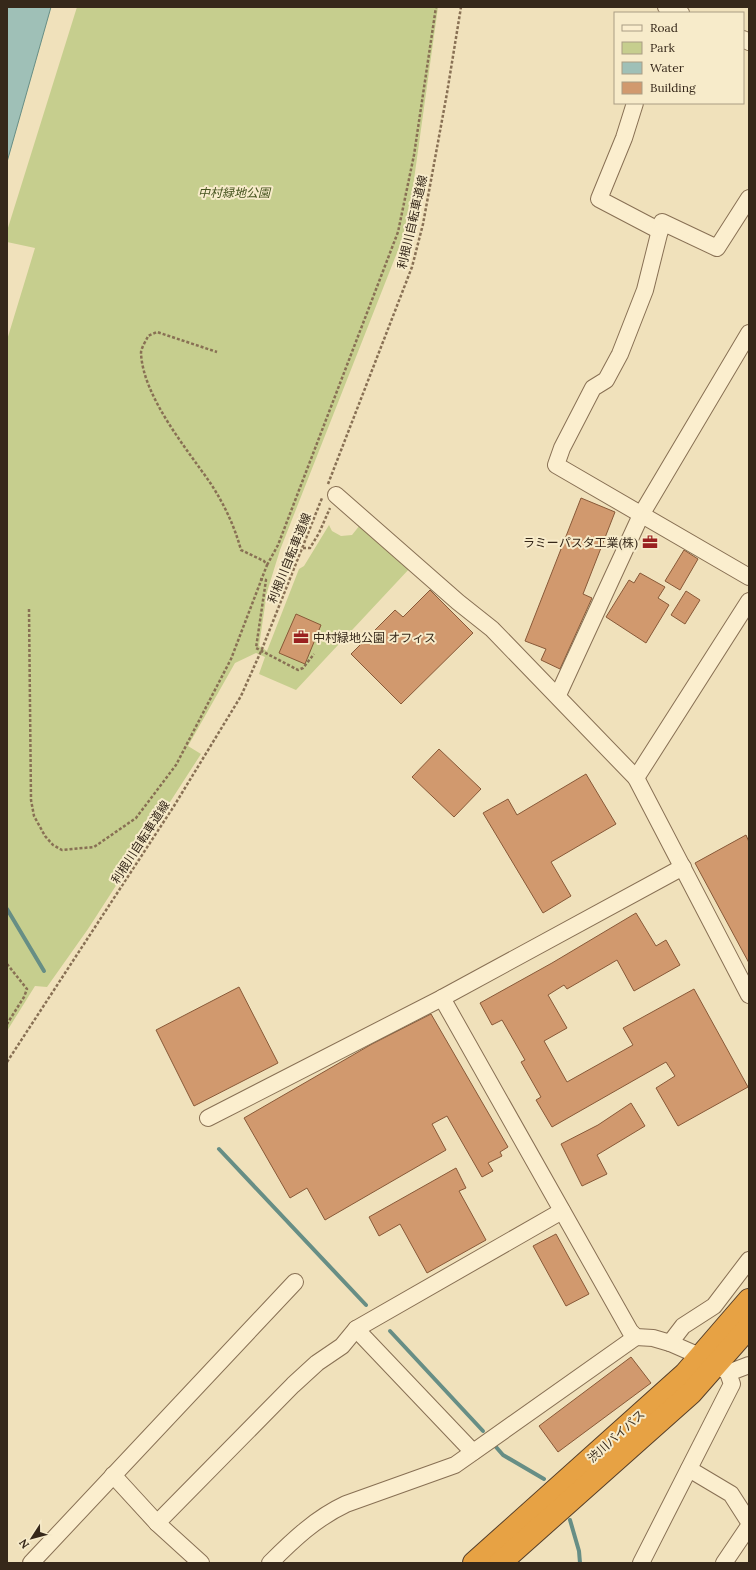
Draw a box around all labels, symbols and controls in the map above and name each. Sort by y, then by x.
legend [614,12,744,104]
text: Road [650,20,678,35]
text: Park [650,40,676,55]
text: Water [650,60,685,75]
text: Building [650,80,696,95]
street label: 利根川自転車道線 [394,174,430,270]
park label: 中村緑地公園 [198,185,272,200]
street label: 利根川自転車道線 [264,511,314,605]
office icon: ラミーパスタ工業(株) [641,533,659,551]
place label: ラミーパスタ工業(株) [523,535,638,551]
office icon: 中村緑地公園 オフィス [292,628,310,646]
place label: 中村緑地公園 オフィス [313,630,436,645]
street label: 利根川自転車道線 [108,798,172,886]
street label: 渋川バイパス [584,1406,648,1466]
north arrow [12,1518,52,1558]
text: N [15,1536,32,1551]

